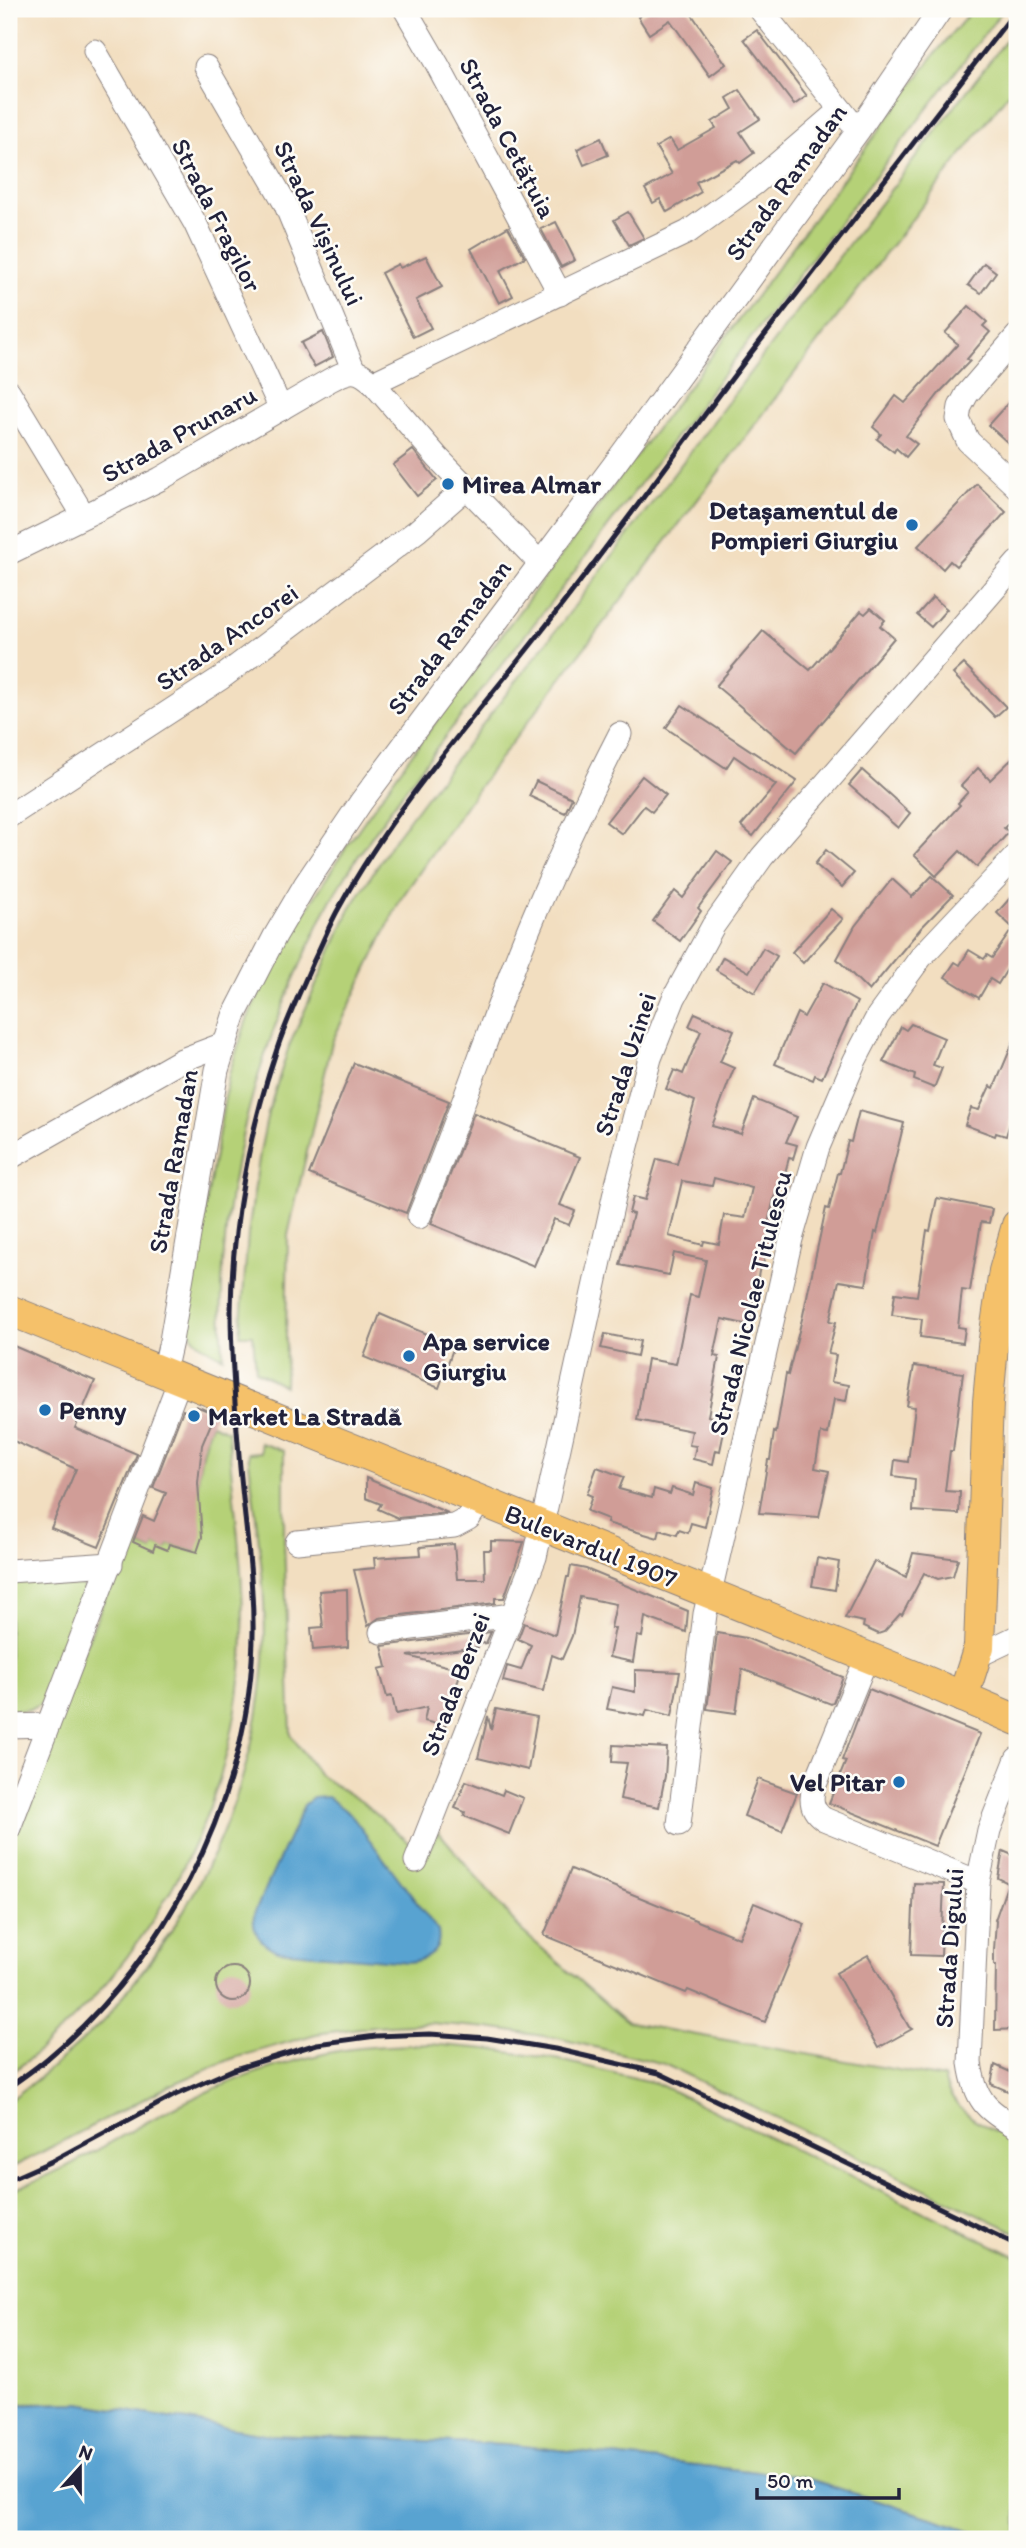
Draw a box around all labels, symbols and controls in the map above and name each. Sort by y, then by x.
street label: Strada Cetățuia [452,52,564,224]
street label: Strada Ramadan [718,97,854,267]
street label: Strada Fragilor [165,133,270,298]
street label: Strada Vișinului [267,136,371,310]
street label: Strada Prunaru [96,378,262,490]
place label: Mirea Almar [462,468,602,500]
marker: Mirea Almar [440,476,456,492]
place label: Detașamentul de Pompieri Giurgiu [709,494,899,556]
marker: Detașamentul de Pompieri Giurgiu [904,517,920,533]
street label: Strada Ramadan [380,553,518,721]
street label: Strada Ancorei [150,576,304,698]
street label: Strada Uzinei [587,988,663,1140]
street label: Strada Ramadan [141,1066,205,1256]
street label: Strada Nicolae Titulescu [702,1167,798,1439]
place label: Apa service Giurgiu [422,1325,550,1387]
marker: Apa service Giurgiu [401,1348,417,1364]
place label: Penny [59,1394,127,1426]
place label: Market La Stradă [208,1400,402,1432]
marker: Penny [37,1402,53,1418]
marker: Market La Stradă [186,1408,202,1424]
street label: Bulevardul 1907 [500,1497,682,1595]
street label: Strada Berzei [413,1608,497,1760]
place label: Vel Pitar [790,1766,886,1798]
marker: Vel Pitar [891,1774,907,1790]
street label: Strada Digului [927,1867,971,2029]
north arrow [46,2432,116,2502]
text: N [76,2440,96,2466]
scale bar [757,2457,898,2501]
text: 50 m [767,2468,814,2493]

